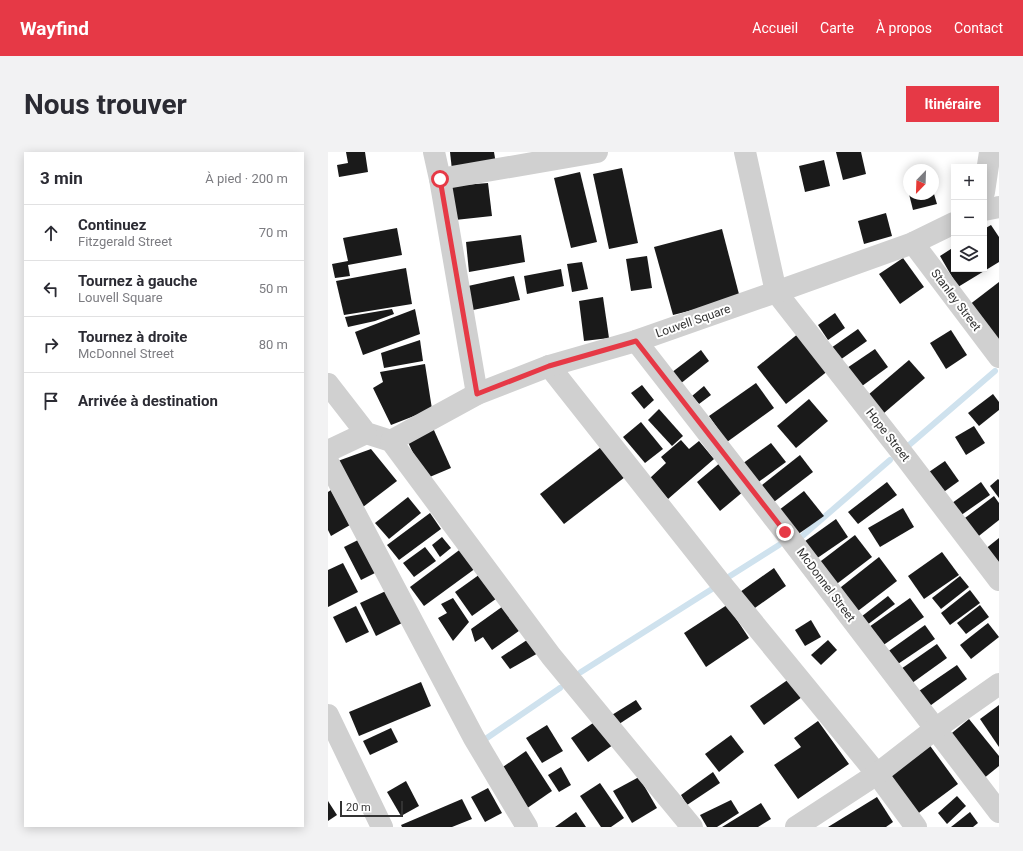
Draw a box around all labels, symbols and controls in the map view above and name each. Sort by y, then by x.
text: Wayfind [20,17,89,40]
text: Accueil [752,20,798,36]
text: Carte [820,20,854,36]
text: À propos [876,20,932,36]
text: Contact [954,20,1003,36]
button: Itinéraire [906,86,999,122]
text: Nous trouver [24,88,187,121]
north arrow [903,164,939,200]
map controls [951,164,987,272]
button: + [951,164,987,200]
text: 3 min [40,168,83,188]
route start [431,170,449,188]
text: À pied · 200 m [205,171,288,186]
button: − [951,200,987,236]
text: Continuez [78,216,146,234]
icon: ahead [40,222,62,244]
text: 70 m [259,225,288,240]
text: Fitzgerald Street [78,234,172,249]
button: layers [951,236,987,272]
street label: Stanley Street [928,266,984,334]
text: Tournez à gauche [78,272,197,290]
icon: left [40,278,62,300]
text: 50 m [259,281,288,296]
text: Louvell Square [78,290,163,305]
street label: Louvell Square [654,302,732,340]
text: Tournez à droite [78,328,187,346]
icon: right [40,334,62,356]
text: 80 m [259,337,288,352]
text: McDonnel Street [78,346,174,361]
icon: arrive [40,390,62,412]
text: Arrivée à destination [78,392,218,410]
street label: Hope Street [863,406,913,464]
route end [776,523,794,541]
street label: McDonnel Street [794,545,858,625]
scale bar [340,799,403,818]
text: 20 m [346,801,371,814]

